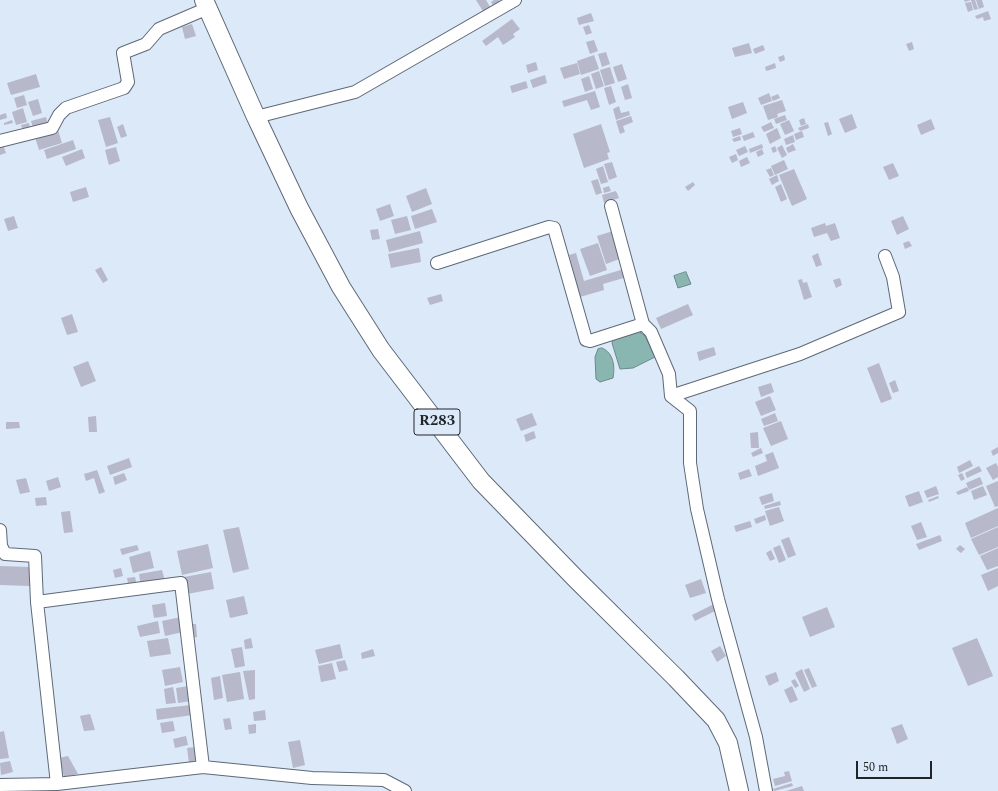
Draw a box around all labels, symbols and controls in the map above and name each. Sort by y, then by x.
road number: R283 [414,409,460,435]
scale bar [858,753,934,779]
text: 50 m [863,758,888,777]

